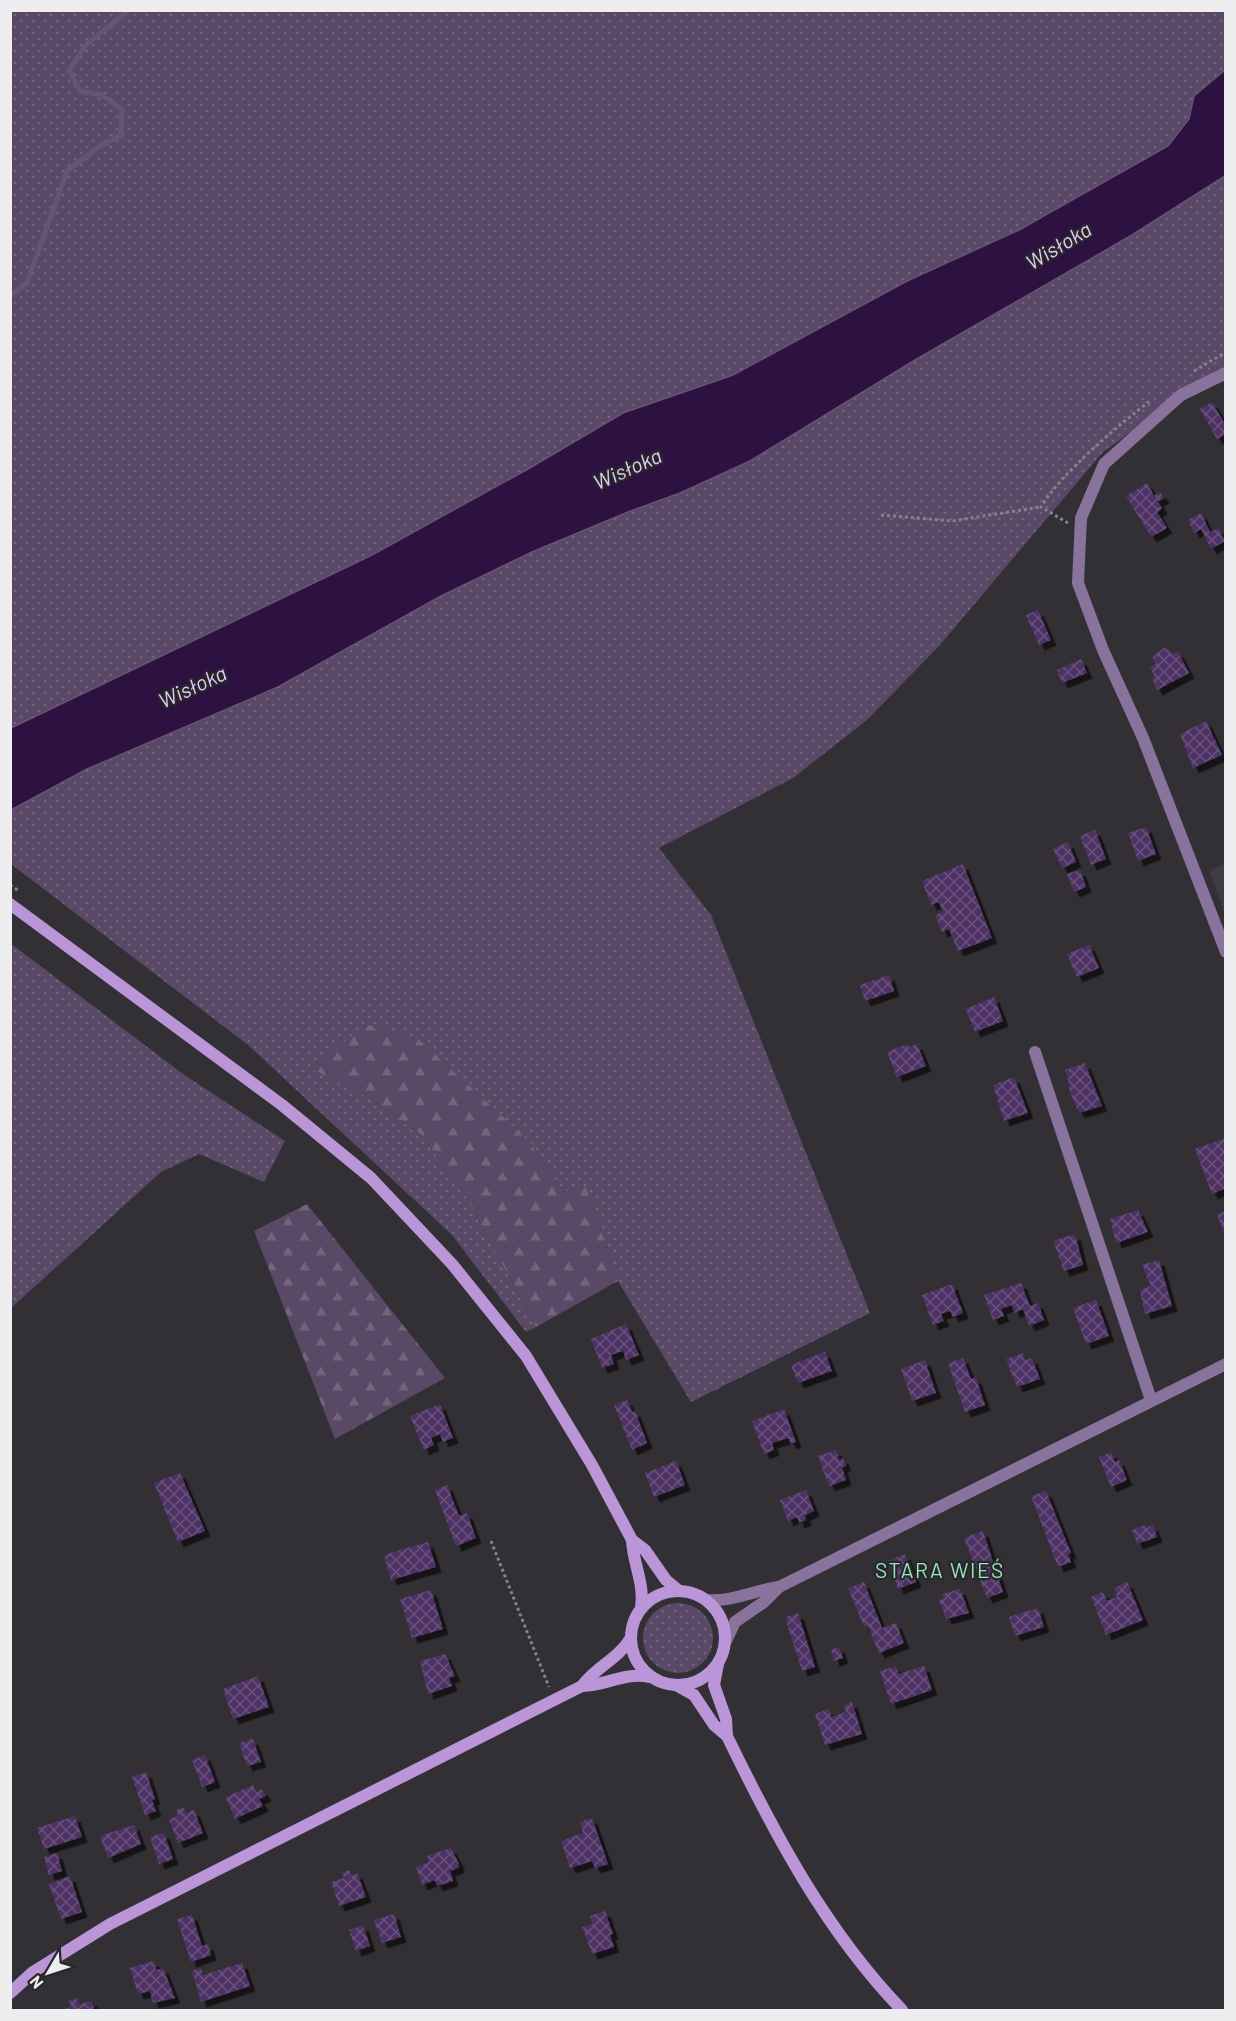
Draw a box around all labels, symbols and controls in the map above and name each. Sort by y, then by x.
water label: Wisłoka [1021,216,1095,274]
water label: Wisłoka [589,442,665,494]
water label: Wisłoka [154,659,230,713]
district label: STARA WIEŚ [875,1557,1005,1582]
north arrow [18,1943,78,2003]
text: N [25,1973,47,1993]

